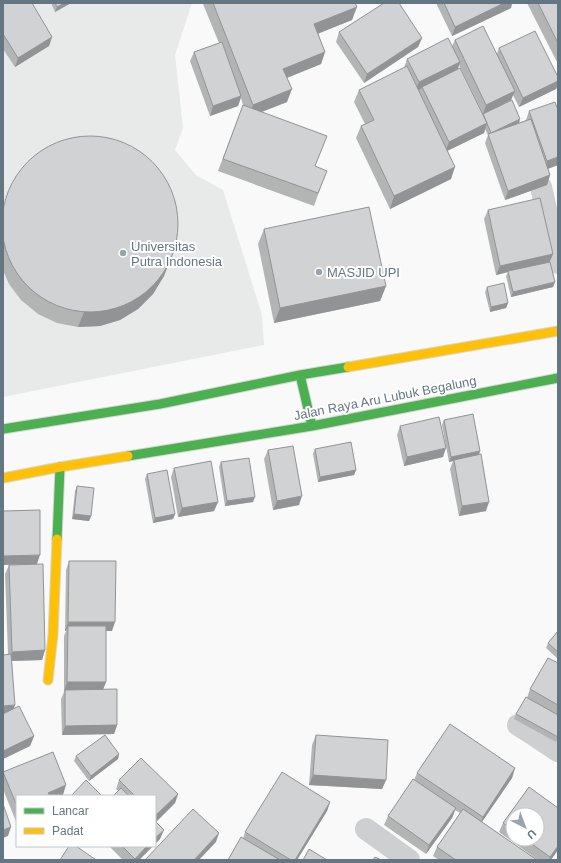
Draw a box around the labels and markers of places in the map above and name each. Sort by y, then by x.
place label: Universitas Putra Indonesia [131,239,223,269]
marker: Universitas Putra Indonesia [118,248,128,258]
place label: MASJID UPI [327,265,400,280]
marker: MASJID UPI [314,267,324,277]

